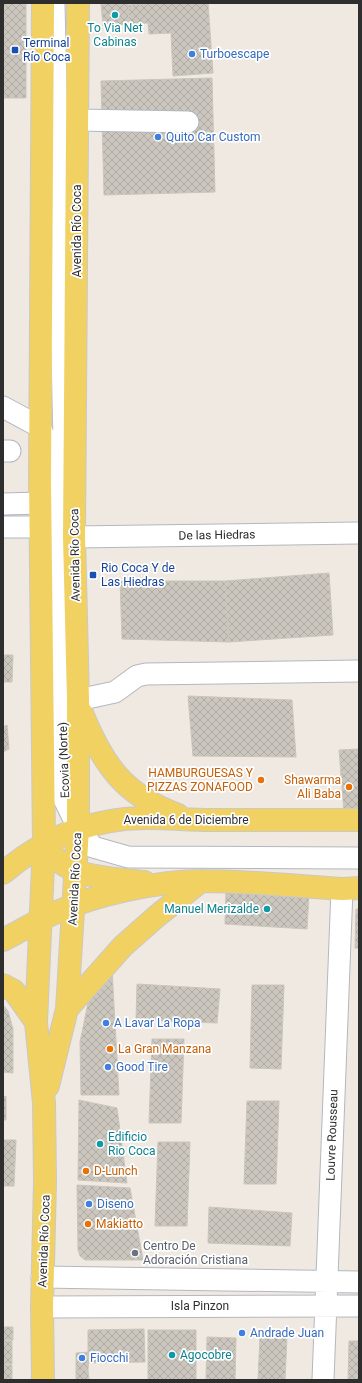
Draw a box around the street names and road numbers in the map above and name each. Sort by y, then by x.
street label: Avenida Río Coca [70,184,84,278]
street label: Avenida Río Coca [67,508,83,602]
street label: De las Hiedras [178,527,256,543]
street label: Ecovia (Norte) [56,722,72,798]
street label: Avenida 6 de Diciembre [123,813,249,827]
street label: Avenida Río Coca [66,832,84,926]
street label: Louvre Rousseau [323,1089,341,1181]
street label: Avenida Río Coca [35,1194,53,1288]
street label: Isla Pinzon [171,1299,229,1313]

